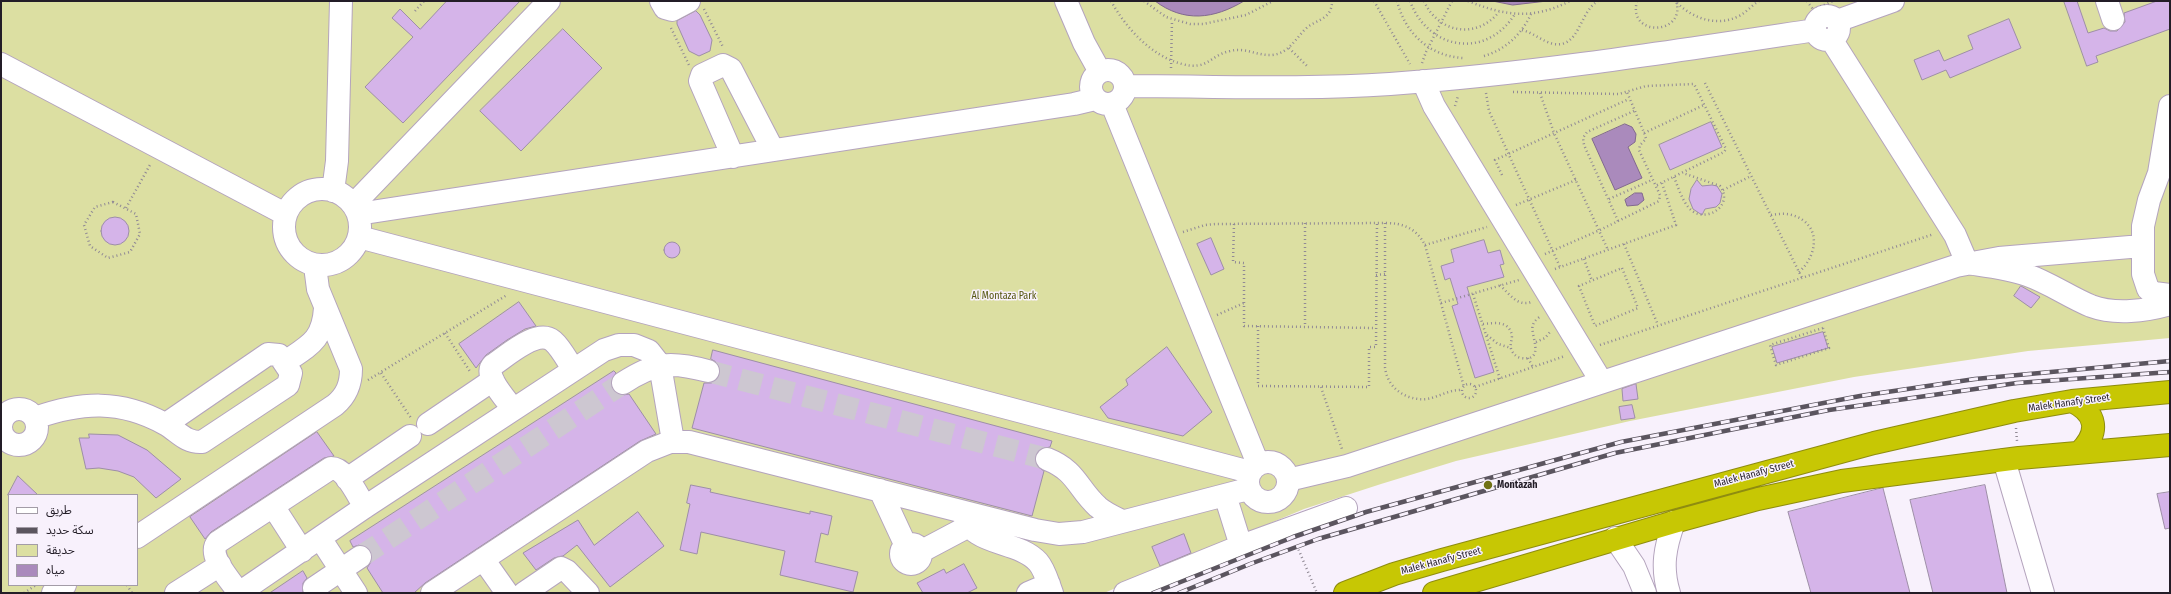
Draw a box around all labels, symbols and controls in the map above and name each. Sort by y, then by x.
park label: Al Montaza Park [972,290,1036,302]
street label: Malek Hanafy Street [2028,391,2110,415]
street label: Malek Hanafy Street [1713,458,1795,490]
marker: Montazah [1482,479,1494,491]
place label: Montazah [1497,479,1537,491]
legend [8,494,138,586]
text: طريق [46,503,72,517]
text: سكة حديد [46,523,94,537]
text: حديقة [46,543,75,557]
street label: Malek Hanafy Street [1400,545,1482,577]
text: مياه [46,563,65,577]

